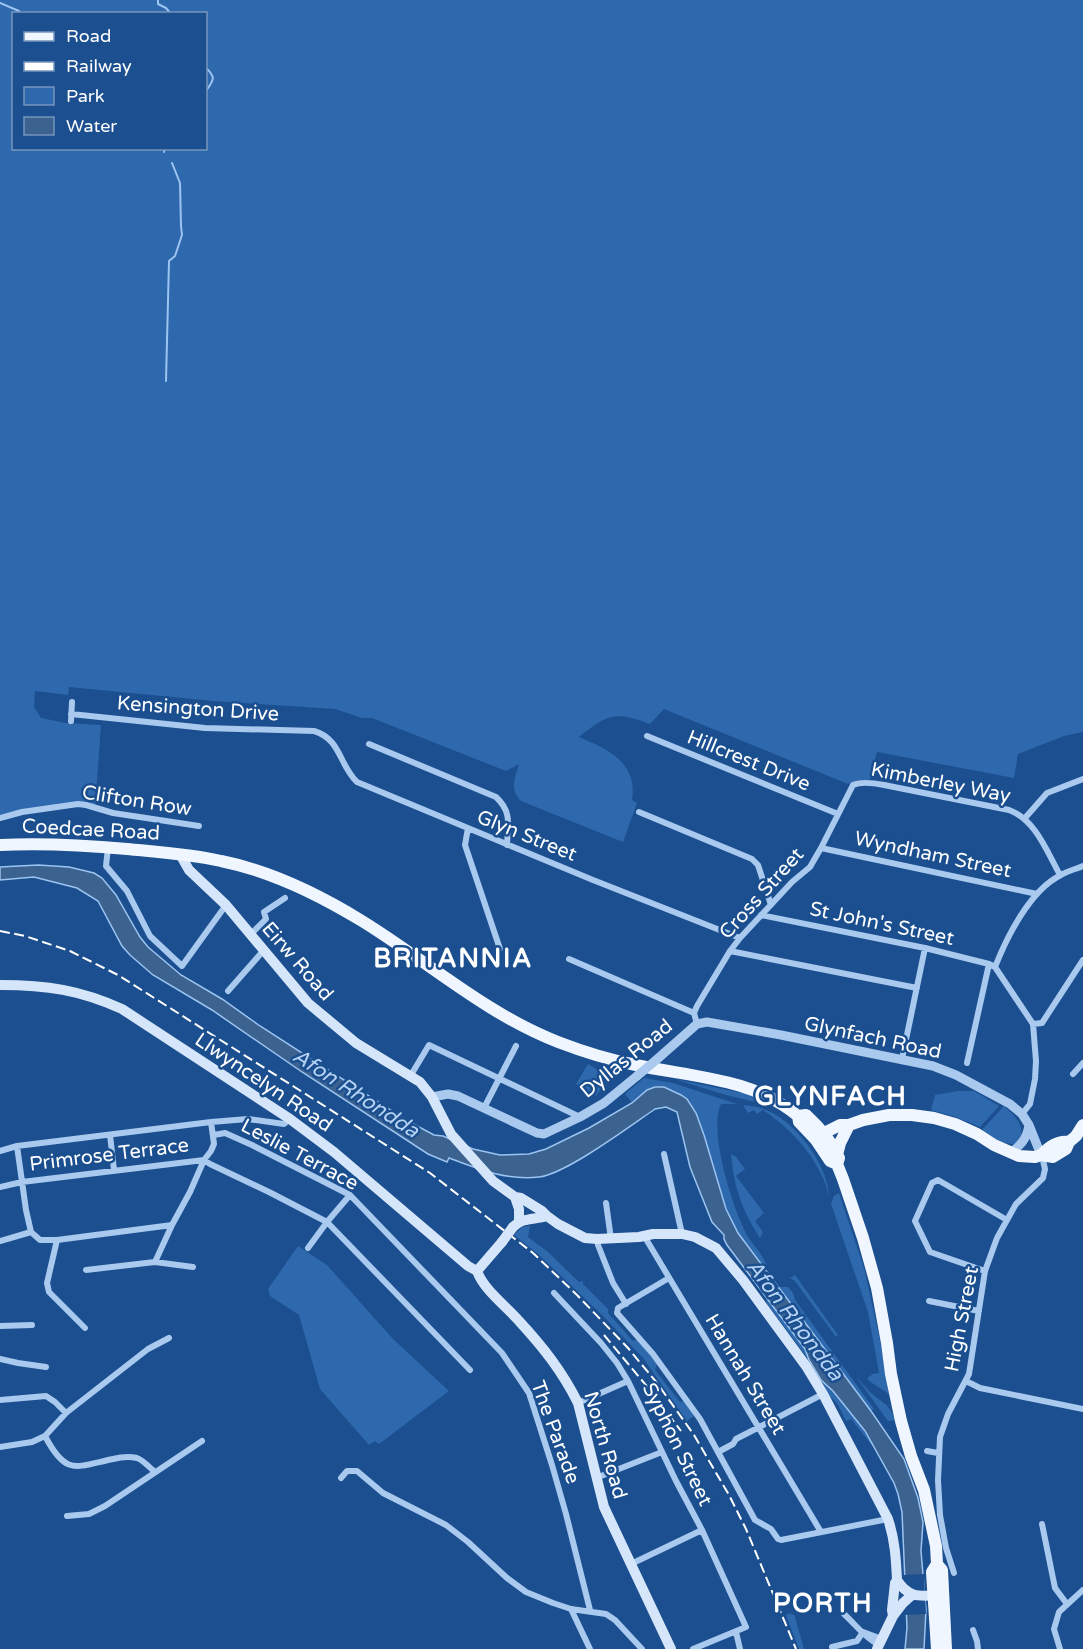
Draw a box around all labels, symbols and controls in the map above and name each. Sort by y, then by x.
legend [12,12,207,150]
text: Road [66,25,111,47]
text: Railway [66,55,132,77]
text: Park [66,85,105,107]
text: Water [66,115,117,137]
street label: Kensington Drive [116,691,280,727]
street label: Hillcrest Drive [683,725,814,797]
street label: Kimberley Way [869,758,1013,808]
street label: Clifton Row [80,780,193,822]
street label: Glyn Street [473,805,580,867]
street label: Coedcae Road [21,814,161,846]
street label: Wyndham Street [852,827,1014,883]
street label: Cross Street [714,843,809,944]
street label: St John's Street [807,897,957,951]
street label: Eirw Road [256,917,338,1006]
district label: BRITANNIA [373,943,533,974]
street label: Glynfach Road [802,1012,944,1064]
street label: Dyllas Road [576,1014,678,1103]
street label: Llwyncelyn Road [190,1028,337,1138]
water label: Afon Rhondda [288,1043,424,1144]
district label: GLYNFACH [755,1081,908,1112]
street label: Leslie Terrace [237,1114,362,1196]
street label: Primrose Terrace [28,1133,190,1177]
water label: Afon Rhondda [741,1255,849,1387]
street label: High Street [940,1264,984,1374]
street label: Hannah Street [700,1310,791,1439]
street label: The Parade [525,1378,585,1487]
street label: Syphon Street [637,1379,717,1510]
street label: North Road [578,1389,632,1502]
district label: PORTH [773,1588,873,1619]

